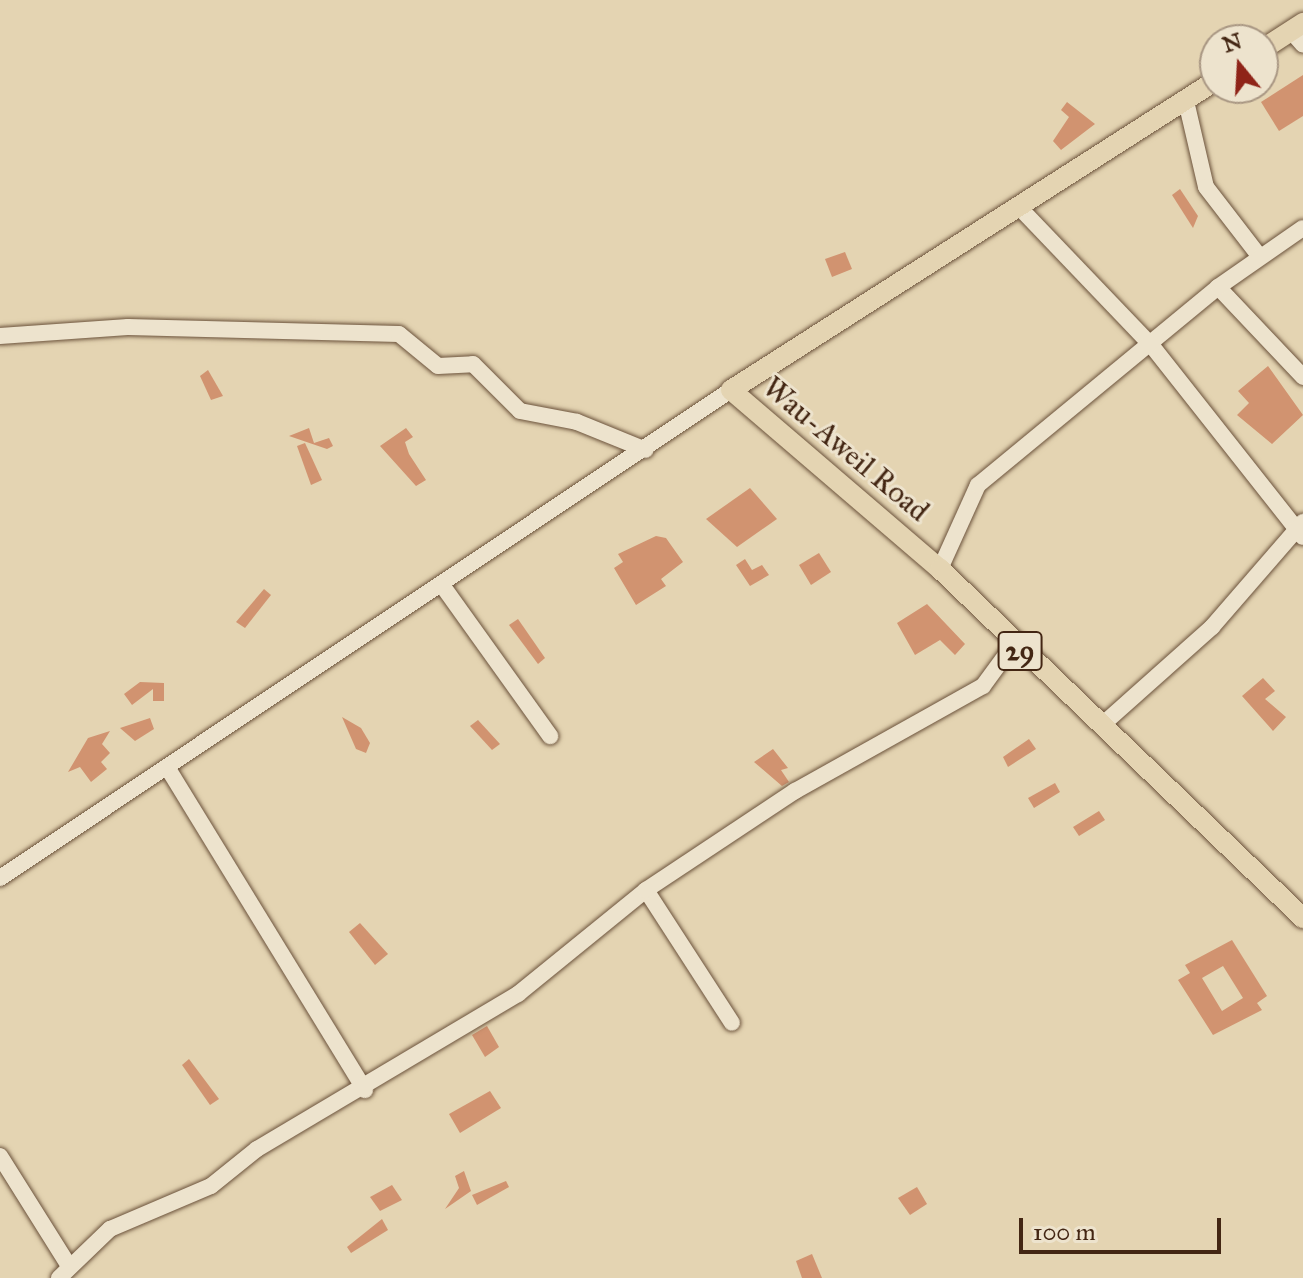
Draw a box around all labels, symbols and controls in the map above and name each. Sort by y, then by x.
north arrow [1199,24,1279,104]
text: N [1219,27,1245,58]
street label: Wau-Aweil Road [756,369,936,529]
road number: 29 [996,627,1044,675]
scale bar [1023,1202,1225,1252]
text: 100 m [1033,1217,1096,1247]

